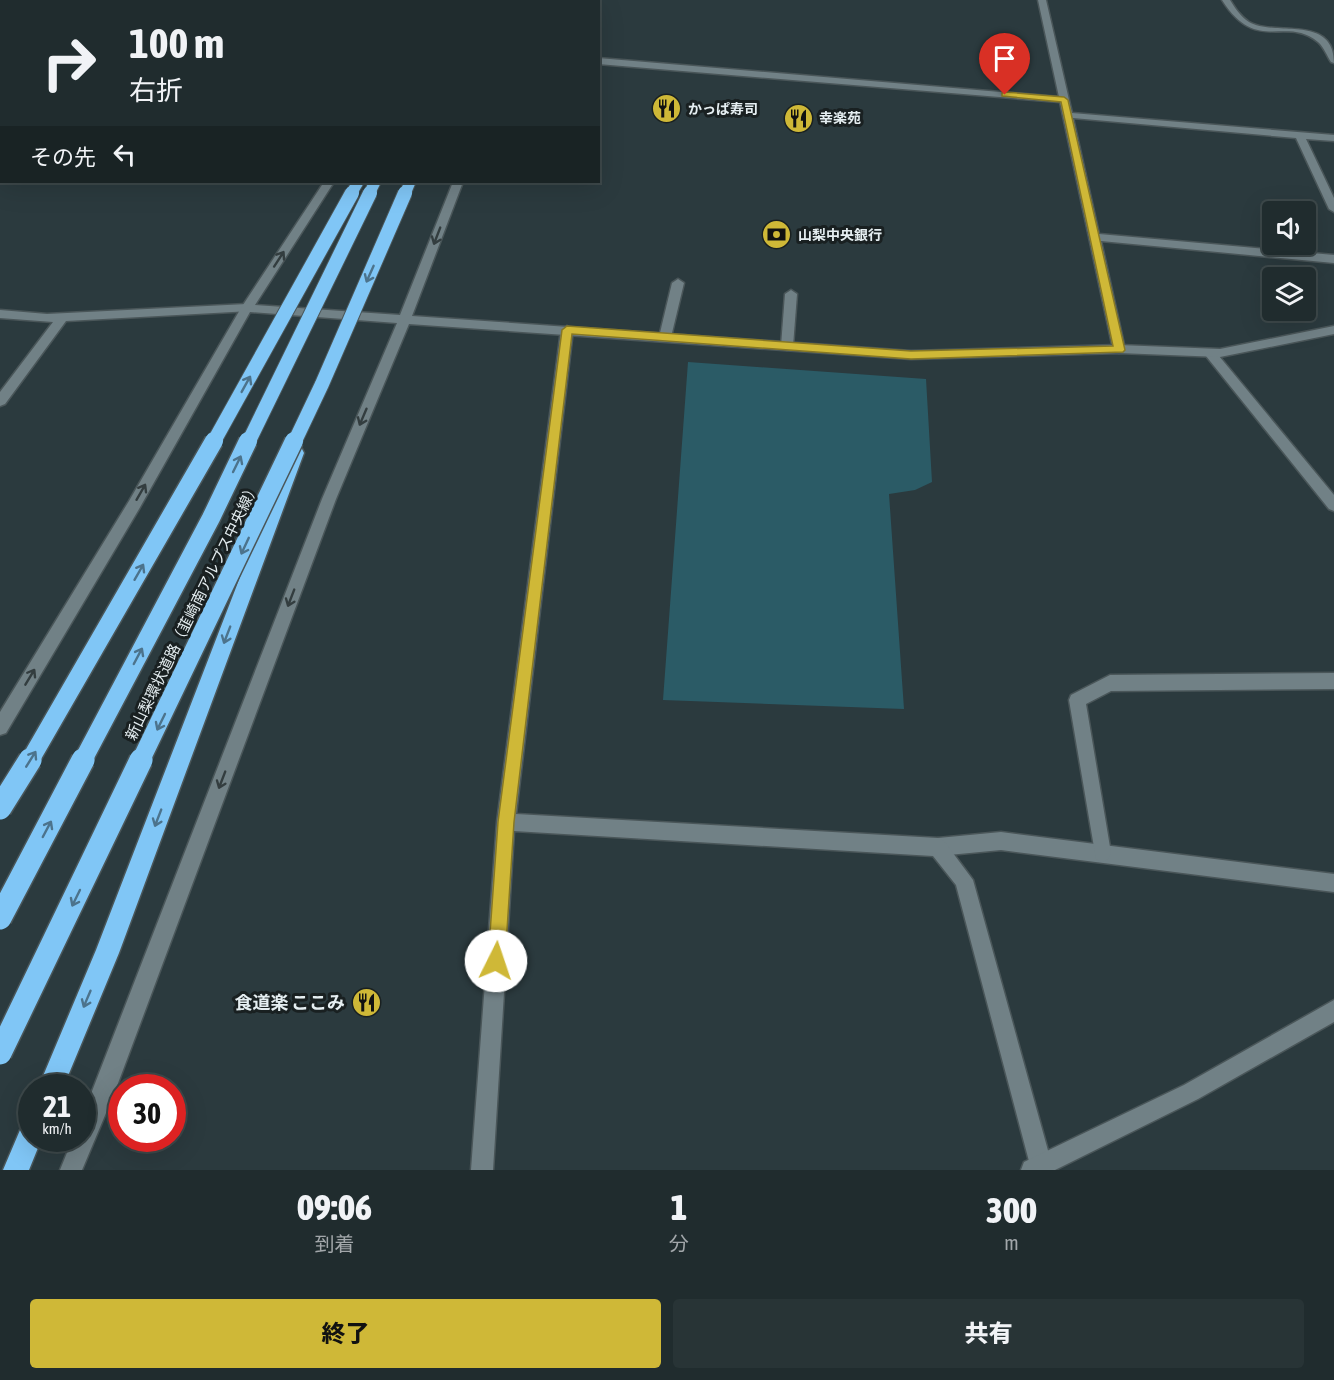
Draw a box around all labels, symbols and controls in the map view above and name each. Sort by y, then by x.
text: 100 m [129,19,224,67]
icon: right [30,24,108,102]
pin [979,33,1030,95]
icon: arrive [988,42,1021,75]
text: 右折 [129,75,183,106]
restaurant icon: かっぱ寿司 [651,93,683,125]
place label: かっぱ寿司 [688,101,758,117]
restaurant icon: 幸楽苑 [782,102,814,134]
place label: 幸楽苑 [819,110,861,126]
icon: left [108,138,141,171]
text: その先 [30,144,96,170]
map controls [1262,201,1316,321]
button: sound [1262,201,1316,255]
bank icon: 山梨中央銀行 [761,219,793,251]
one-way arrow [431,226,442,245]
place label: 山梨中央銀行 [798,227,882,243]
one-way arrow [273,252,285,268]
one-way arrow [364,264,375,282]
button: layers [1262,267,1316,321]
one-way arrow [240,376,252,393]
one-way arrow [357,407,368,425]
one-way arrow [232,456,243,474]
street label: 新山梨環状道路（韮崎南アルプス中央線） [122,479,262,743]
one-way arrow [136,484,148,501]
one-way arrow [239,537,251,555]
one-way arrow [133,564,145,581]
one-way arrow [285,588,296,606]
one-way arrow [221,626,232,644]
one-way arrow [132,648,144,665]
one-way arrow [25,669,37,686]
one-way arrow [154,713,166,731]
one-way arrow [25,751,37,768]
one-way arrow [216,770,227,789]
one-way arrow [152,808,163,826]
one-way arrow [42,820,53,838]
one-way arrow [70,888,82,906]
position arrow [464,929,528,993]
restaurant icon: 食道楽 ここみ [350,986,382,1018]
one-way arrow [81,990,92,1008]
place label: 食道楽 ここみ [235,992,345,1013]
speed limit sign: 30 [108,1074,186,1152]
text: 21 [43,1089,71,1123]
text: km/h [42,1120,72,1137]
text: 09:06 [297,1186,372,1228]
text: 1 [671,1186,687,1228]
text: 300 [986,1189,1037,1231]
text: m [1004,1231,1019,1254]
text: 到着 [315,1232,355,1255]
text: 分 [669,1232,689,1255]
button: 終了 [30,1299,661,1368]
button: 共有 [673,1299,1304,1368]

